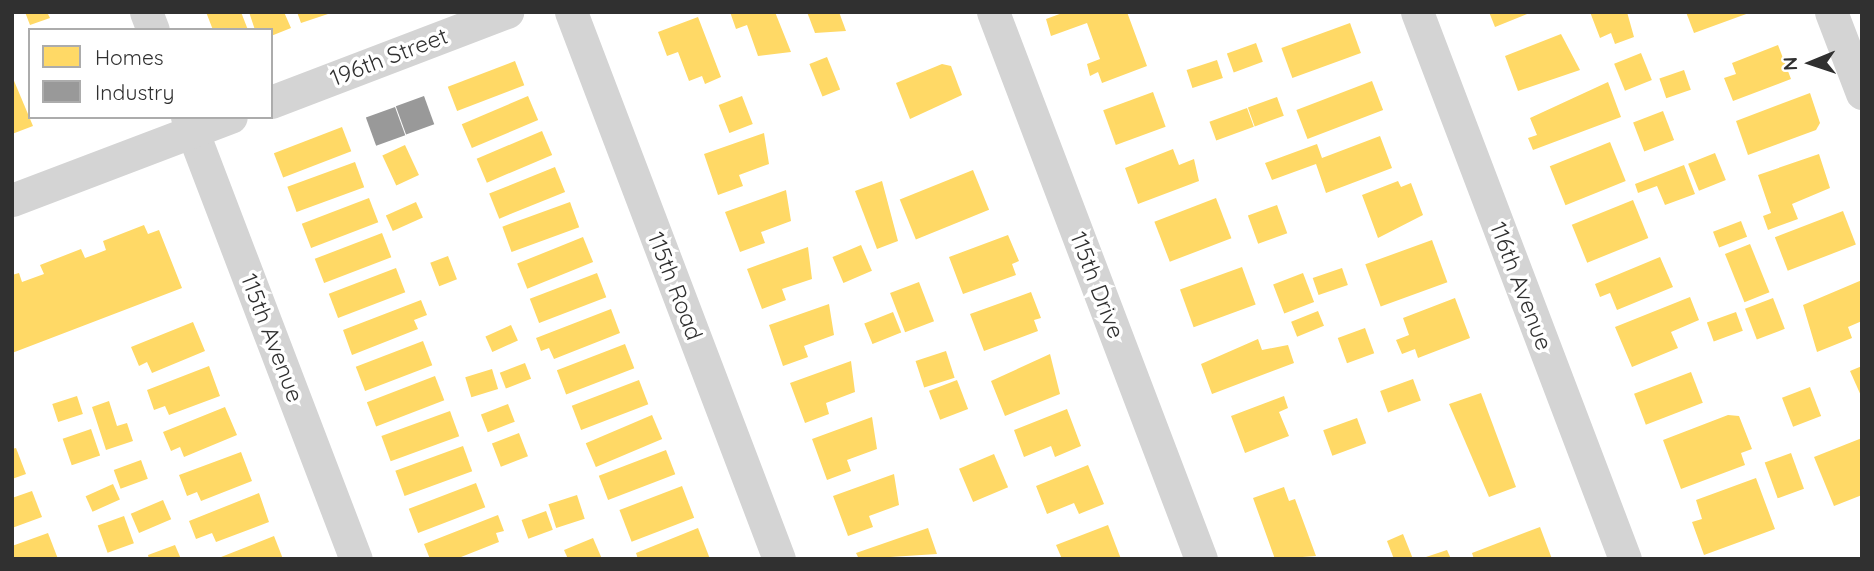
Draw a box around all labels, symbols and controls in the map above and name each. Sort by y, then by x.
street label: 196th Street [326,22,452,92]
legend [28,28,273,119]
north arrow [1776,28,1846,98]
text: Homes [95,44,164,70]
text: N [1778,56,1802,71]
text: Industry [95,79,174,105]
street label: 116th Avenue [1484,218,1558,354]
street label: 115th Road [642,228,708,344]
street label: 115th Drive [1064,228,1130,342]
street label: 115th Avenue [235,270,309,406]

